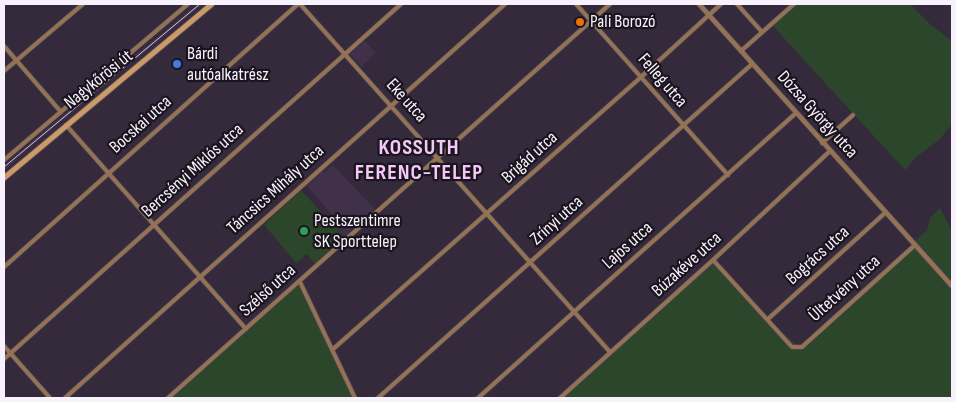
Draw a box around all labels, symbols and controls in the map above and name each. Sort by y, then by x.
place label: Pali Borozó [590,11,656,33]
marker: Pali Borozó [574,16,586,28]
place label: Bárdi autóalkatrész [187,43,269,86]
street label: Nagykőrösi út [60,46,138,114]
street label: Felleg utca [633,50,691,112]
marker: Bárdi autóalkatrész [171,58,183,70]
street label: Dózsa György utca [772,67,862,163]
street label: Eke utca [381,75,431,127]
street label: Bocskai utca [106,92,176,158]
street label: Bercsényi Miklós utca [138,120,248,222]
street label: Brigád utca [498,127,562,189]
district label: KOSSUTH FERENC-TELEP [353,135,485,186]
street label: Táncsics Mihály utca [223,141,329,239]
street label: Zrínyi utca [526,192,588,250]
place label: Pestszentimre SK Sporttelep [314,210,401,252]
street label: Lajos utca [598,218,658,274]
street label: Bogrács utca [782,222,854,290]
marker: Pestszentimre SK Sporttelep [298,225,310,237]
street label: Búzakéve utca [648,228,726,302]
street label: Ültetvény utca [805,251,885,327]
street label: Szélső utca [235,260,301,322]

